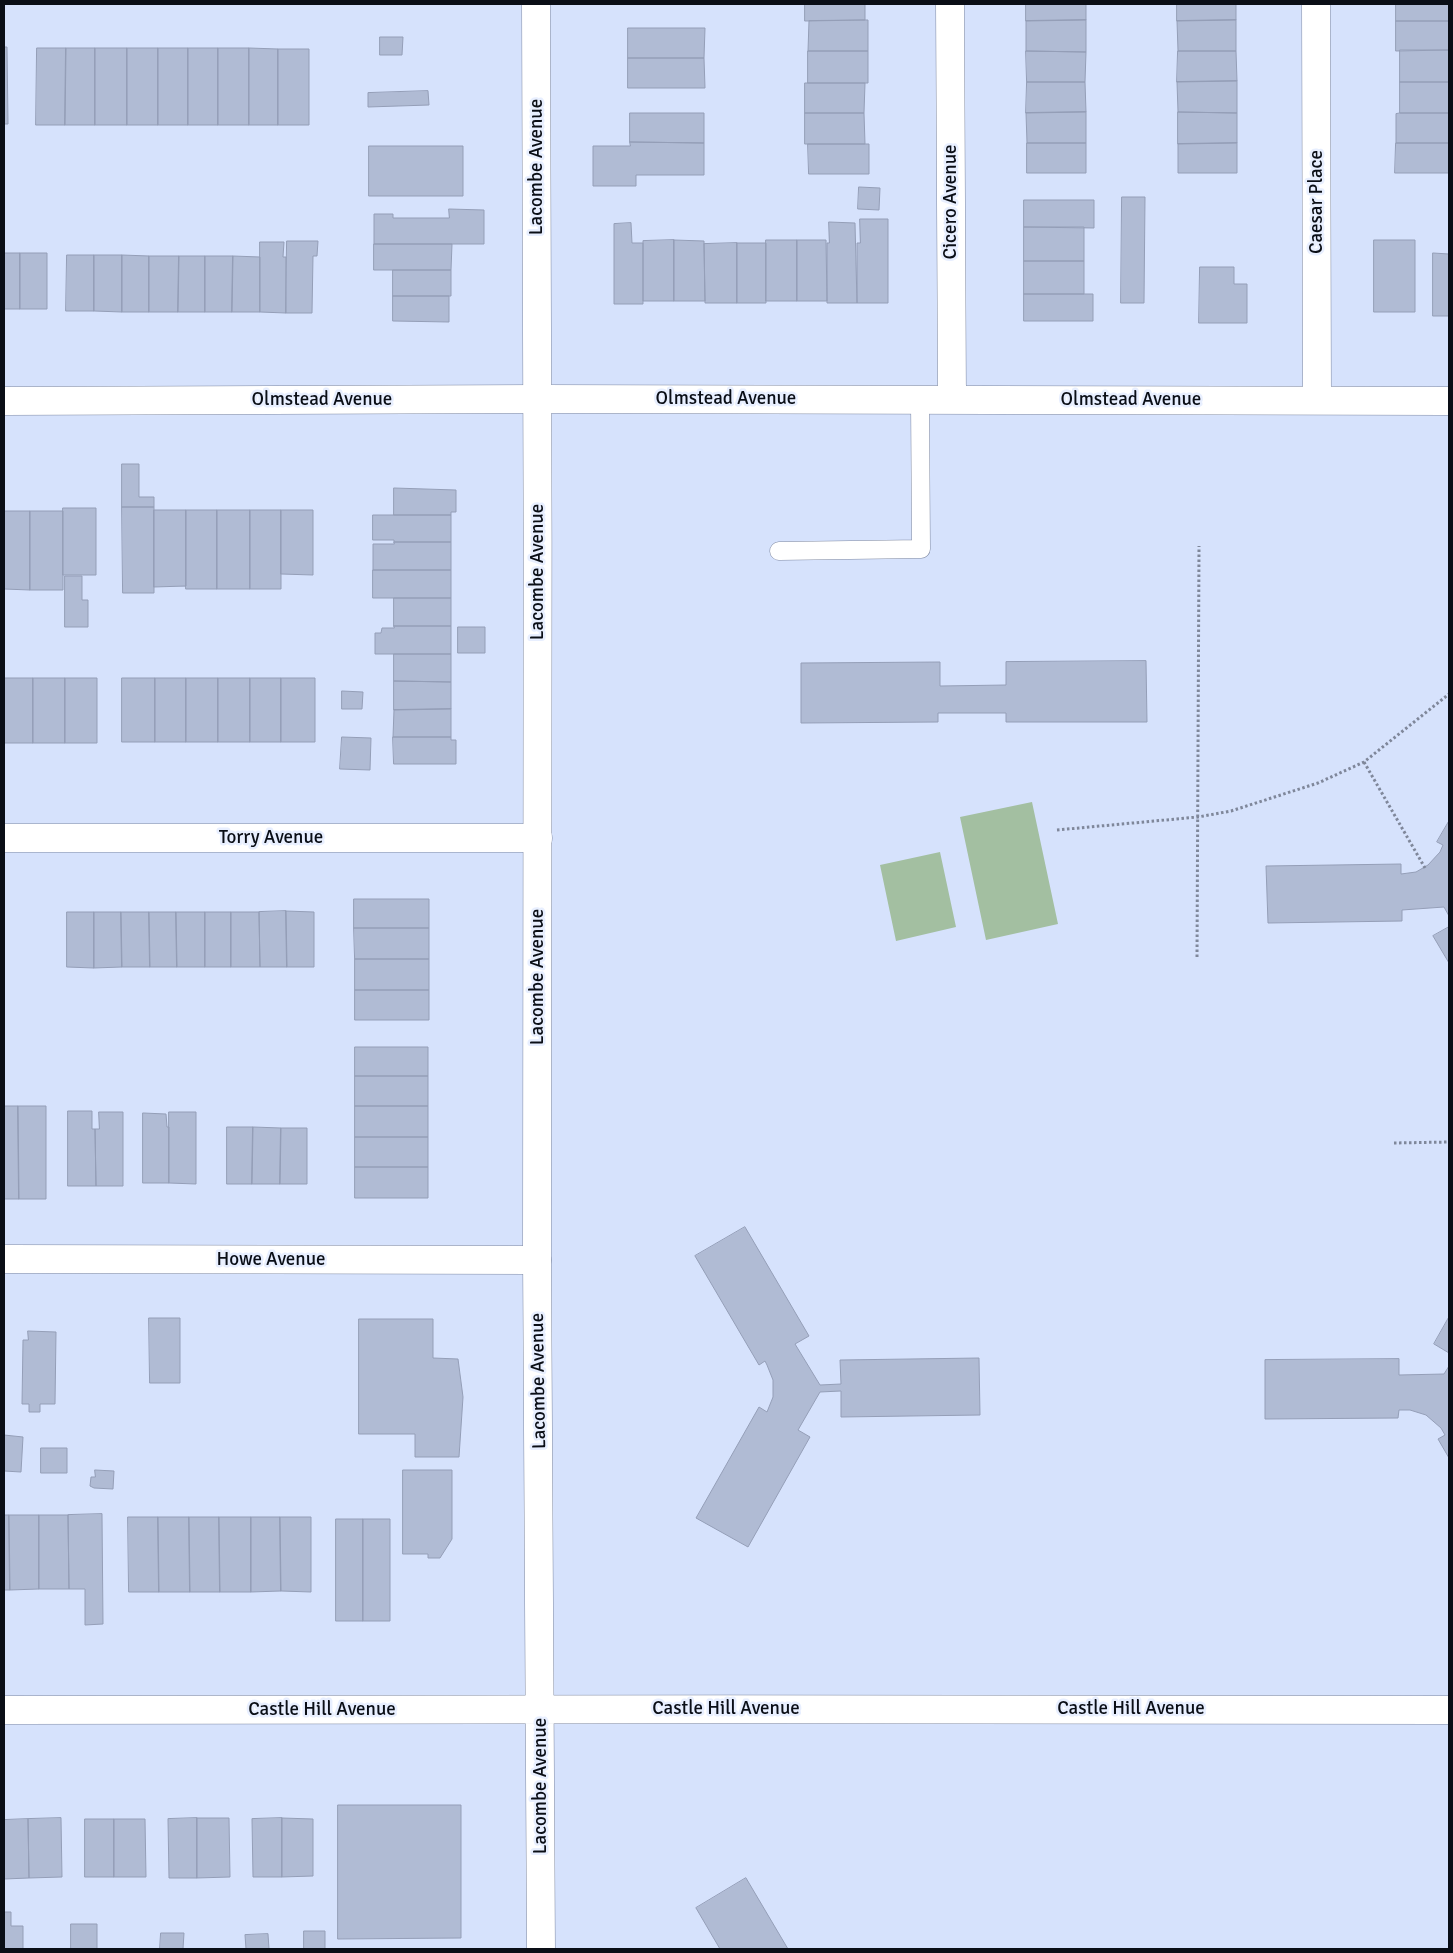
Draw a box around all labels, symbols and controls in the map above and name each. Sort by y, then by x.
street label: Lacombe Avenue [526,99,548,235]
street label: Cicero Avenue [940,144,962,260]
street label: Caesar Place [1306,150,1328,254]
street label: Olmstead Avenue [656,388,796,410]
street label: Olmstead Avenue [252,389,392,411]
street label: Olmstead Avenue [1061,389,1201,411]
street label: Lacombe Avenue [527,504,549,640]
street label: Torry Avenue [219,827,323,849]
street label: Lacombe Avenue [527,909,549,1045]
street label: Howe Avenue [216,1249,326,1271]
street label: Lacombe Avenue [526,1313,552,1449]
street label: Castle Hill Avenue [652,1698,800,1720]
street label: Castle Hill Avenue [1057,1698,1205,1720]
street label: Castle Hill Avenue [248,1699,396,1721]
street label: Lacombe Avenue [530,1718,552,1854]

